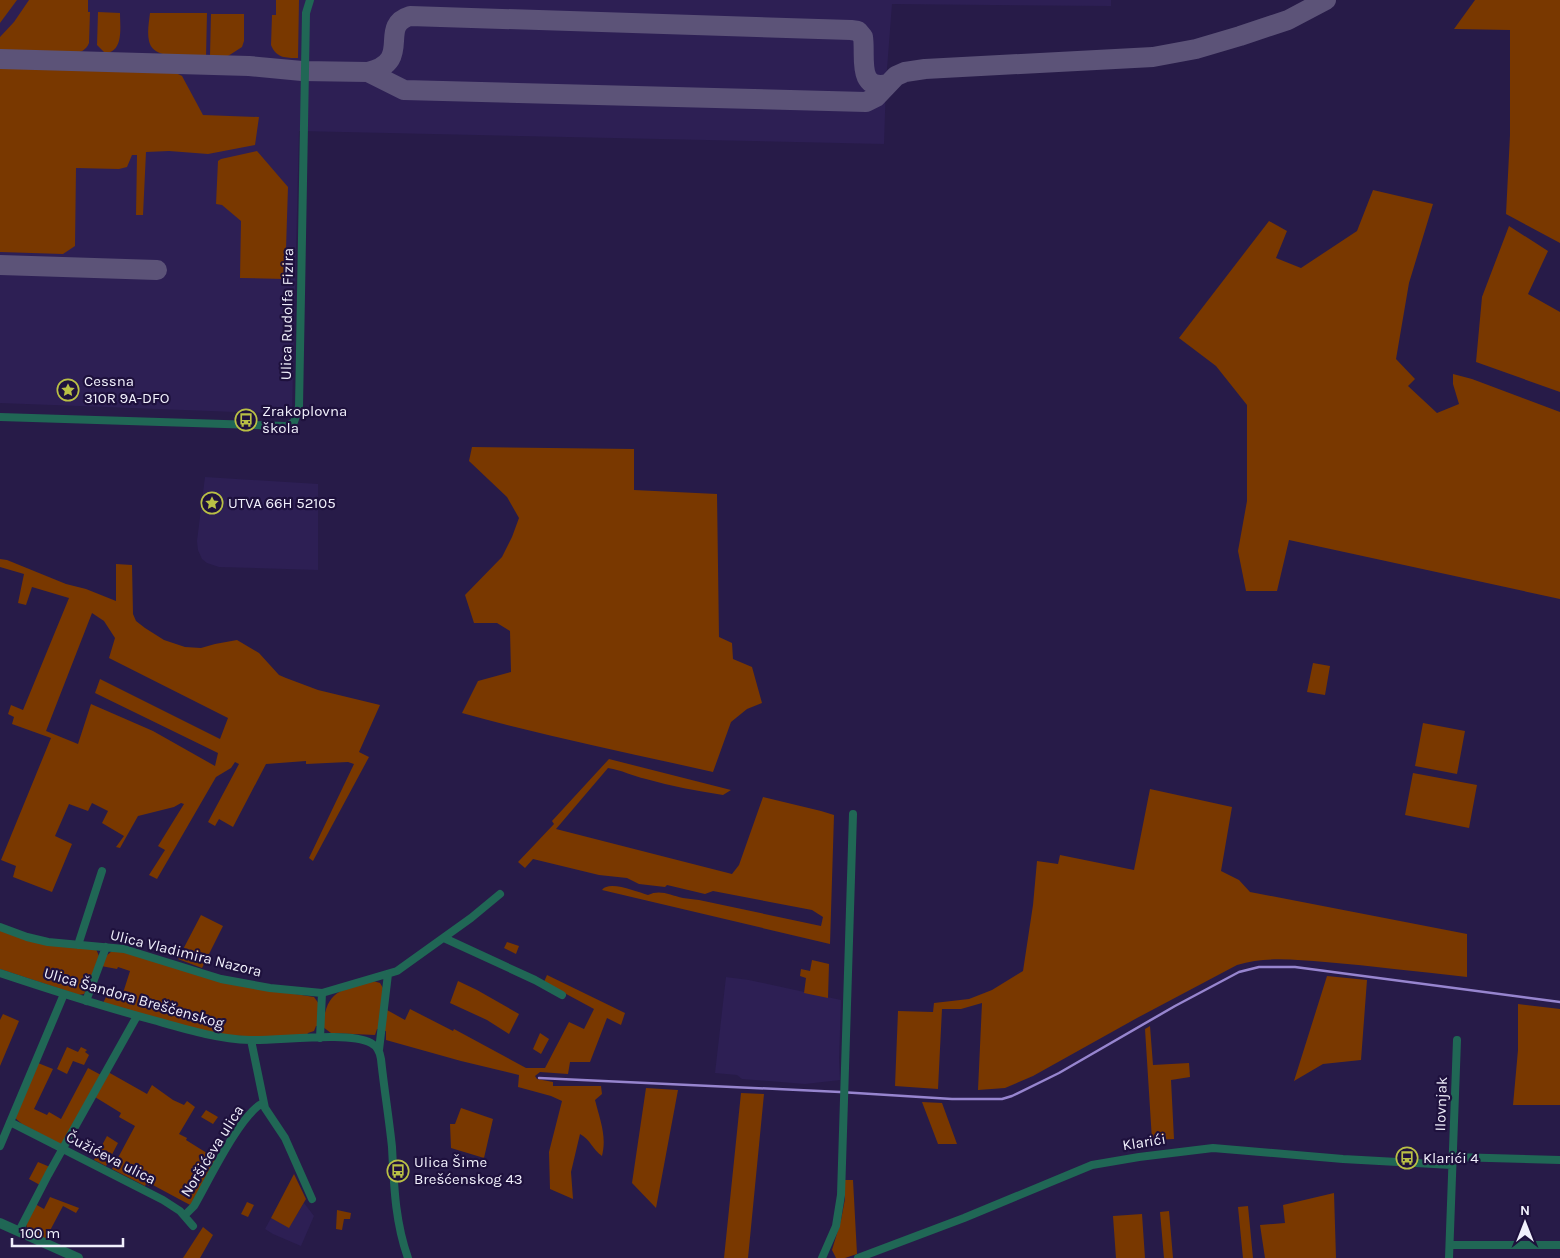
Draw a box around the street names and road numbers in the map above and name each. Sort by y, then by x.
street label: Ulica Rudolfa Fizira [277,248,297,380]
street label: Ulica Vladimira Nazora [108,925,264,981]
street label: Ulica Šandora Breščenskog [42,964,227,1033]
street label: Ilovnjak [1431,1076,1451,1132]
street label: Noršićeva ulica [177,1102,247,1200]
street label: Čužićeva ulica [63,1128,159,1188]
street label: Klarići [1121,1130,1167,1154]

